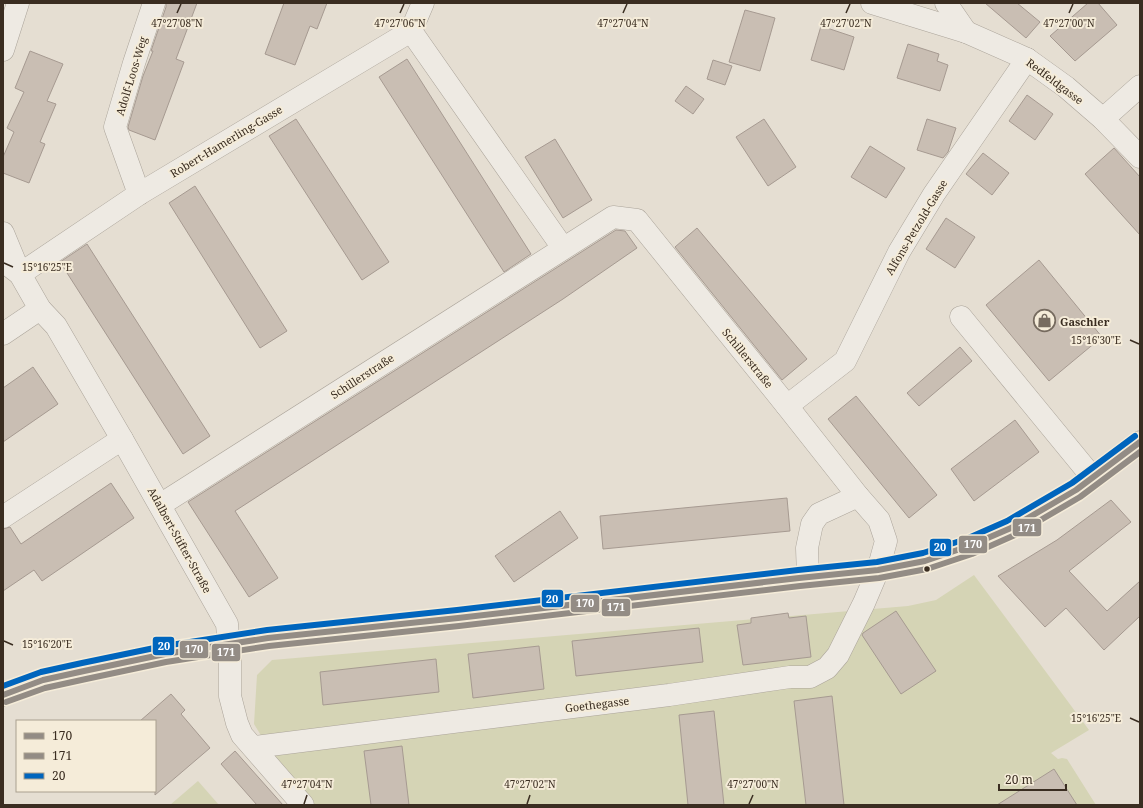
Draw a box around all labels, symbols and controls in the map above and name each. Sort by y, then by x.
text: 47°27'08"N [151,16,203,30]
text: 47°27'06"N [374,16,426,30]
text: 47°27'04"N [597,16,649,30]
text: 47°27'02"N [820,16,872,30]
text: 47°27'00"N [1043,16,1095,30]
street label: Adolf-Loos-Weg [112,34,150,117]
street label: Redfeldgasse [1023,55,1087,107]
street label: Robert-Hamerling-Gasse [167,101,285,180]
street label: Alfons-Petzold-Gasse [882,176,951,278]
text: 15°16'25"E [22,260,72,274]
shop icon: Gaschler [1031,308,1057,334]
place label: Gaschler [1060,314,1110,329]
street label: Schillerstraße [719,325,777,391]
text: 15°16'30"E [1071,333,1121,347]
street label: Schillerstraße [327,350,397,402]
street label: Adalbert-Stifter-Straße [145,484,215,596]
line badge: 171 [1012,518,1042,537]
text: 171 [1018,520,1036,535]
line badge: 170 [958,535,988,554]
text: 170 [964,536,982,551]
line badge: 20 [929,538,952,557]
text: 20 [934,539,946,554]
unlabelled marker [922,564,932,574]
line badge: 20 [541,589,564,608]
text: 20 [546,591,558,606]
line badge: 170 [570,594,600,613]
text: 170 [576,595,594,610]
line badge: 171 [601,598,631,617]
text: 171 [607,599,625,614]
line badge: 20 [152,636,175,656]
text: 15°16'20"E [22,637,72,651]
text: 20 [158,638,170,653]
line badge: 170 [179,640,209,659]
text: 170 [185,641,203,656]
line badge: 171 [211,643,241,662]
text: 171 [217,644,235,659]
street label: Goethegasse [564,693,630,715]
text: 15°16'25"E [1071,711,1121,725]
legend [16,720,156,792]
text: 170 [52,727,72,744]
text: 171 [52,747,72,764]
scale bar [999,766,1066,792]
text: 20 [52,767,66,784]
text: 20 m [1005,771,1033,788]
text: 47°27'04"N [281,777,333,791]
text: 47°27'02"N [504,777,556,791]
text: 47°27'00"N [727,777,779,791]

